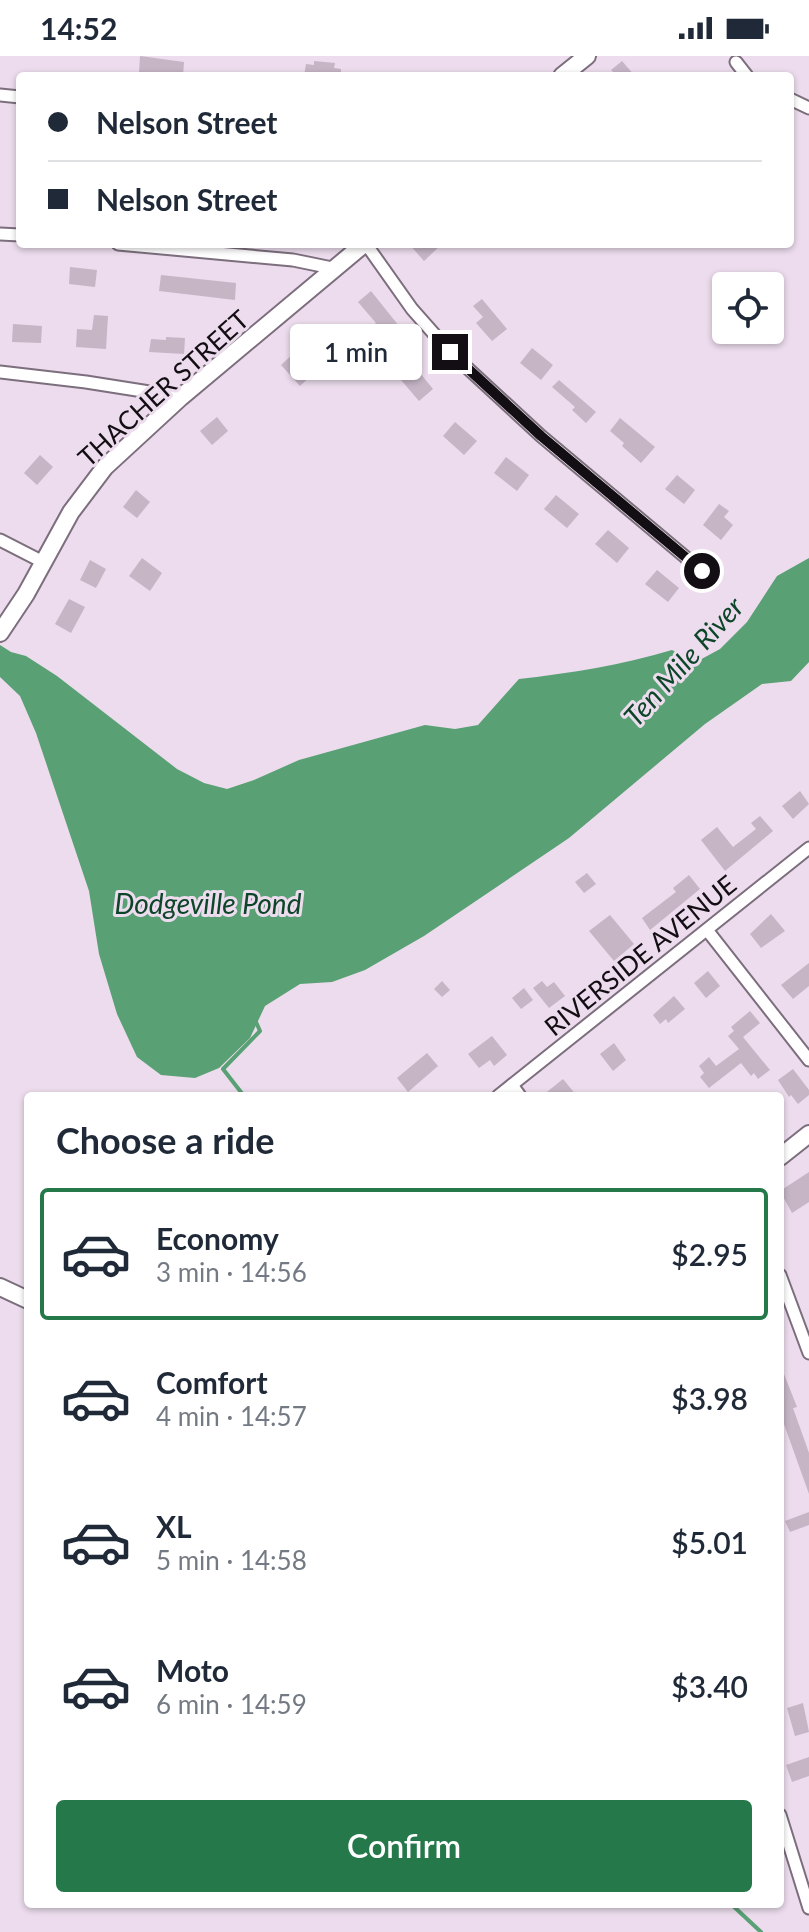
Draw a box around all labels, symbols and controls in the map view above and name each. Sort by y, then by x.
text: 14:52 [40,10,117,46]
text: Nelson Street [96,104,278,140]
text: Nelson Street [96,181,278,217]
map controls [712,272,784,344]
button: locate [712,272,784,344]
street label: THACHER STREET [71,303,255,473]
callout: 1 min [290,324,422,380]
route end [432,334,468,370]
text: 1 min [324,336,388,368]
route start [684,553,720,589]
water label: Ten Mile River [616,589,750,733]
street label: RIVERSIDE AVENUE [538,868,742,1042]
water label: Dodgeville Pond [114,886,302,920]
text: Choose a ride [56,1118,275,1162]
icon: car [60,1218,132,1290]
text: Economy [156,1220,279,1256]
text: $2.95 [671,1236,748,1272]
text: 3 min · 14:56 [156,1256,307,1288]
icon: car [60,1362,132,1434]
text: Comfort [156,1364,268,1400]
text: $3.98 [671,1380,748,1416]
text: 4 min · 14:57 [156,1400,307,1432]
icon: car [60,1506,132,1578]
text: XL [156,1508,192,1544]
text: $5.01 [671,1524,748,1560]
text: 5 min · 14:58 [156,1544,307,1576]
icon: car [60,1650,132,1722]
text: Moto [156,1652,229,1688]
text: $3.40 [671,1668,748,1704]
text: 6 min · 14:59 [156,1688,307,1720]
button: Confirm [56,1800,752,1892]

